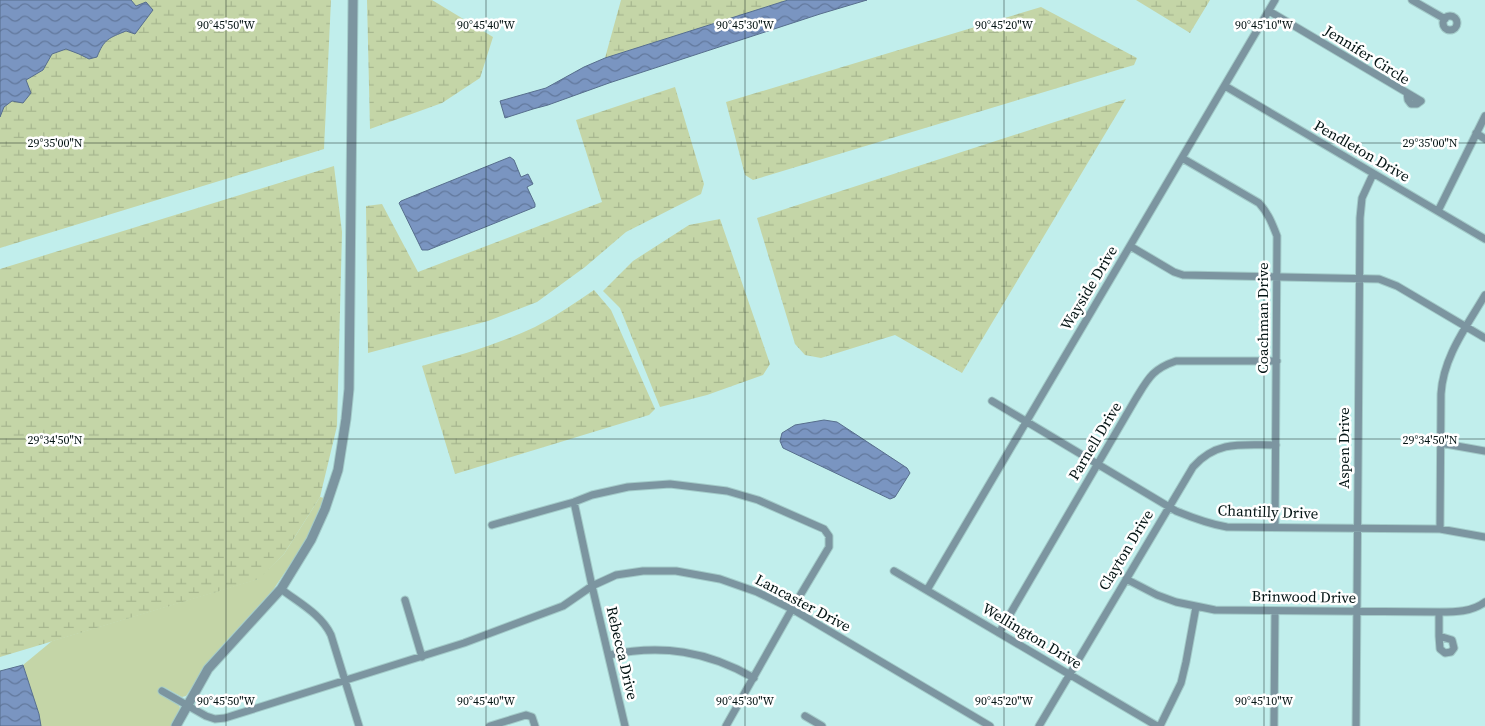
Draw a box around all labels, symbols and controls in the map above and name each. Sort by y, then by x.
text: 90°45'50"W [197,17,255,33]
text: 90°45'40"W [457,17,515,33]
text: 90°45'30"W [716,17,774,33]
text: 90°45'20"W [975,17,1033,33]
text: 90°45'10"W [1235,17,1293,33]
street label: Jennifer Circle [1319,19,1415,90]
street label: Pendleton Drive [1310,115,1414,187]
text: 29°35'00"N [27,135,83,151]
text: 29°35'00"N [1402,135,1458,151]
street label: Wayside Drive [1055,241,1122,334]
street label: Coachman Drive [1252,262,1273,374]
street label: Parnell Drive [1063,397,1126,484]
street label: Aspen Drive [1333,407,1354,489]
text: 29°34'50"N [27,432,83,448]
text: 29°34'50"N [1402,432,1458,448]
street label: Chantilly Drive [1217,499,1319,524]
street label: Clayton Drive [1093,505,1158,594]
street label: Lancaster Drive [752,569,855,637]
street label: Brinwood Drive [1251,585,1357,608]
street label: Wellington Drive [978,597,1086,674]
street label: Rebecca Drive [602,604,644,702]
text: 90°45'50"W [197,693,255,709]
text: 90°45'40"W [457,693,515,709]
text: 90°45'30"W [716,693,774,709]
text: 90°45'20"W [975,693,1033,709]
text: 90°45'10"W [1235,693,1293,709]

